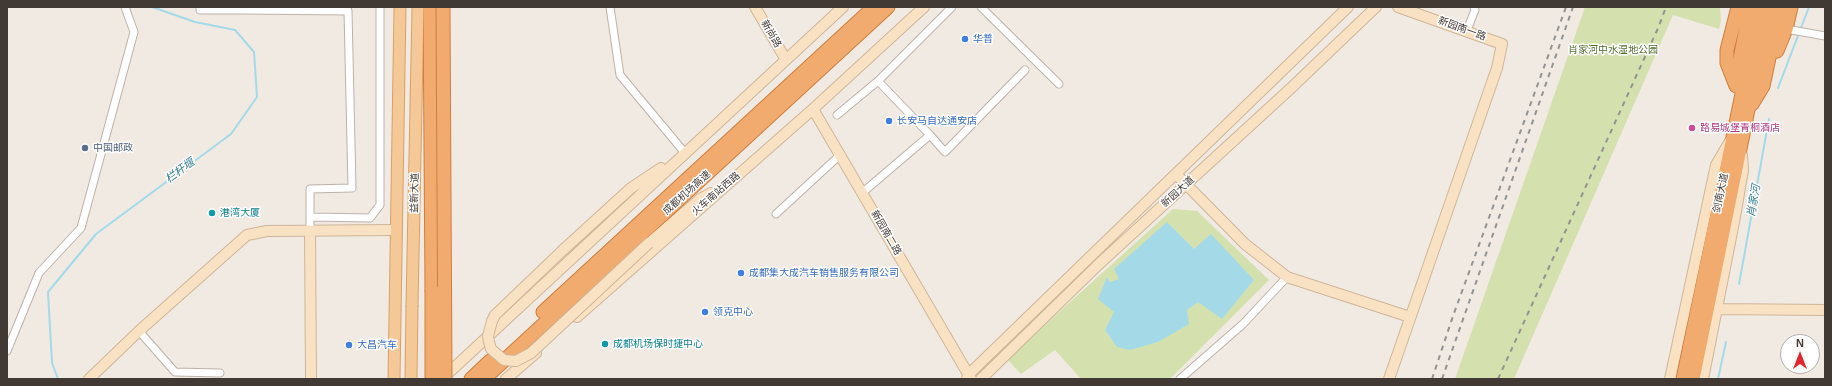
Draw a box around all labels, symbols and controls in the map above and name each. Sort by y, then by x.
street label: 新园南一路 [1436,15,1488,43]
street label: 新尚路 [758,18,784,50]
place label: 华普 [973,33,993,45]
marker: 华普 [960,34,970,44]
park label: 肖家河中水湿地公园 [1568,44,1658,56]
place label: 长安马自达通安店 [897,115,977,127]
marker: 长安马自达通安店 [884,116,894,126]
place label: 路易城堡青桐酒店 [1700,122,1780,134]
marker: 路易城堡青桐酒店 [1687,123,1697,133]
place label: 中国邮政 [93,142,133,154]
marker: 中国邮政 [80,143,90,153]
water label: 栏杆堰 [163,156,197,186]
street label: 成都机场高速 [661,168,713,218]
street label: 火车南站西路 [689,170,743,218]
street label: 剑南大道 [1711,172,1731,214]
street label: 益新大道 [409,173,421,213]
street label: 新园大道 [1159,174,1197,210]
water label: 肖家河 [1745,184,1763,218]
place label: 港湾大厦 [220,207,260,219]
marker: 港湾大厦 [207,208,217,218]
street label: 新园南二路 [868,208,904,258]
place label: 成都集大成汽车销售服务有限公司 [749,267,899,279]
marker: 成都集大成汽车销售服务有限公司 [736,268,746,278]
place label: 领克中心 [713,306,753,318]
marker: 领克中心 [700,307,710,317]
north arrow [1780,334,1820,374]
text: N [1796,337,1804,349]
place label: 成都机场保时捷中心 [613,338,703,350]
place label: 大昌汽车 [357,339,397,351]
marker: 成都机场保时捷中心 [600,339,610,349]
marker: 大昌汽车 [344,340,354,350]

